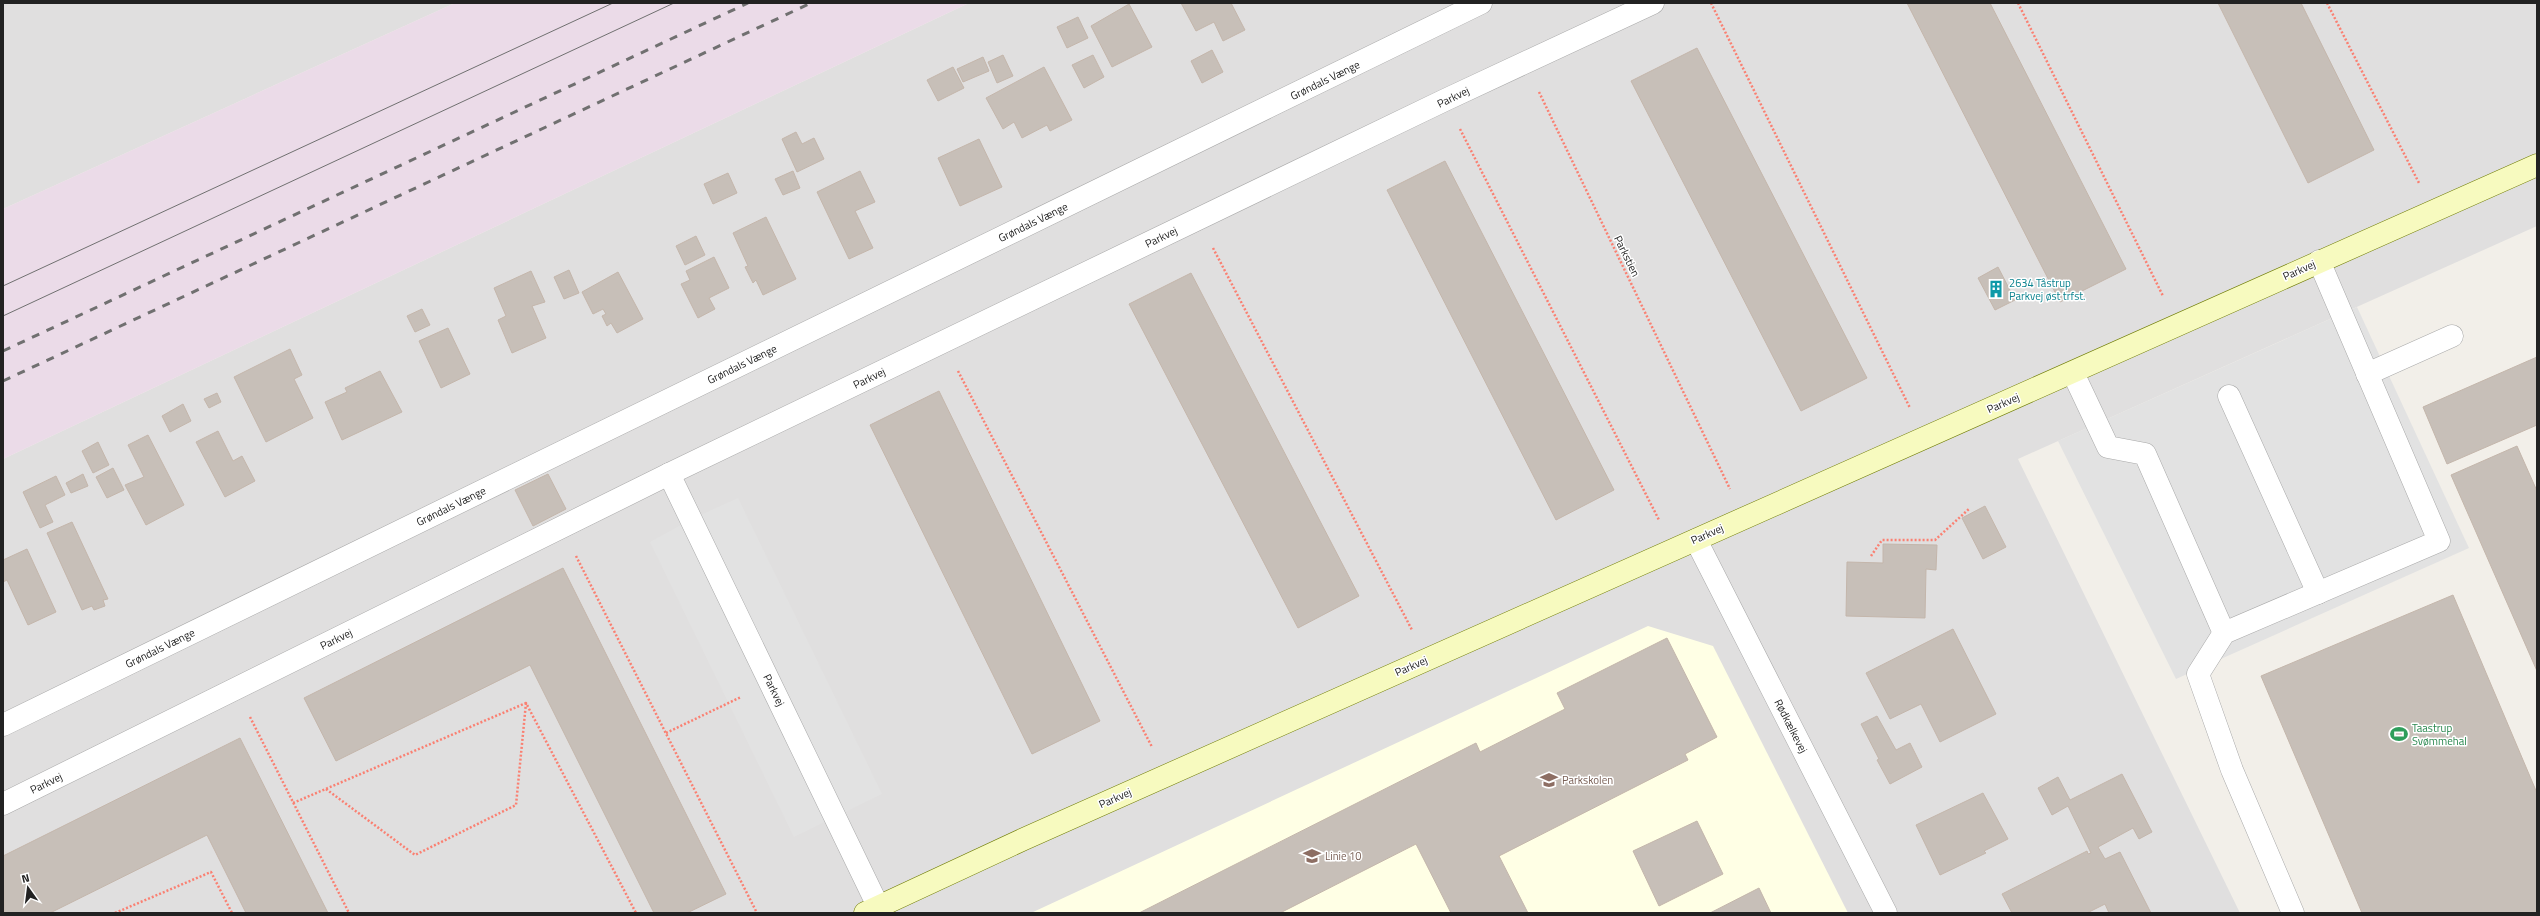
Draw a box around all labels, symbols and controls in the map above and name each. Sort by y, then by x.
street label: Grøndals Vænge [1287,56,1363,104]
street label: Parkvej [1434,82,1472,112]
street label: Grøndals Vænge [995,198,1071,246]
street label: Parkvej [1142,222,1180,252]
street label: Parkstien [1610,233,1644,279]
street label: Parkvej [2280,256,2318,284]
place label: 2634 Tåstrup Parkvej øst trfst. [2009,275,2086,304]
building icon: 2634 Tåstrup Parkvej øst trfst. [1986,279,2006,299]
street label: Grøndals Vænge [704,340,780,388]
street label: Parkvej [850,363,888,393]
street label: Parkvej [1984,389,2022,417]
street label: Grøndals Vænge [413,482,489,530]
street label: Parkvej [1688,520,1726,548]
street label: Grøndals Vænge [122,624,198,672]
street label: Parkvej [317,624,355,654]
street label: Parkvej [1392,652,1430,680]
street label: Parkvej [759,671,789,709]
street label: Rødkælkevej [1771,696,1811,756]
place label: Taastrup Svømmehal [2412,720,2467,749]
sports icon: Taastrup Svømmehal [2389,724,2409,744]
street label: Parkvej [27,768,65,798]
school or university icon: Parkskolen [1539,770,1559,790]
place label: Parkskolen [1562,772,1613,788]
street label: Parkvej [1096,784,1134,812]
school or university icon: Linie 10 [1302,846,1322,866]
place label: Linie 10 [1325,848,1361,864]
north arrow [8,868,48,908]
text: N [20,870,31,887]

